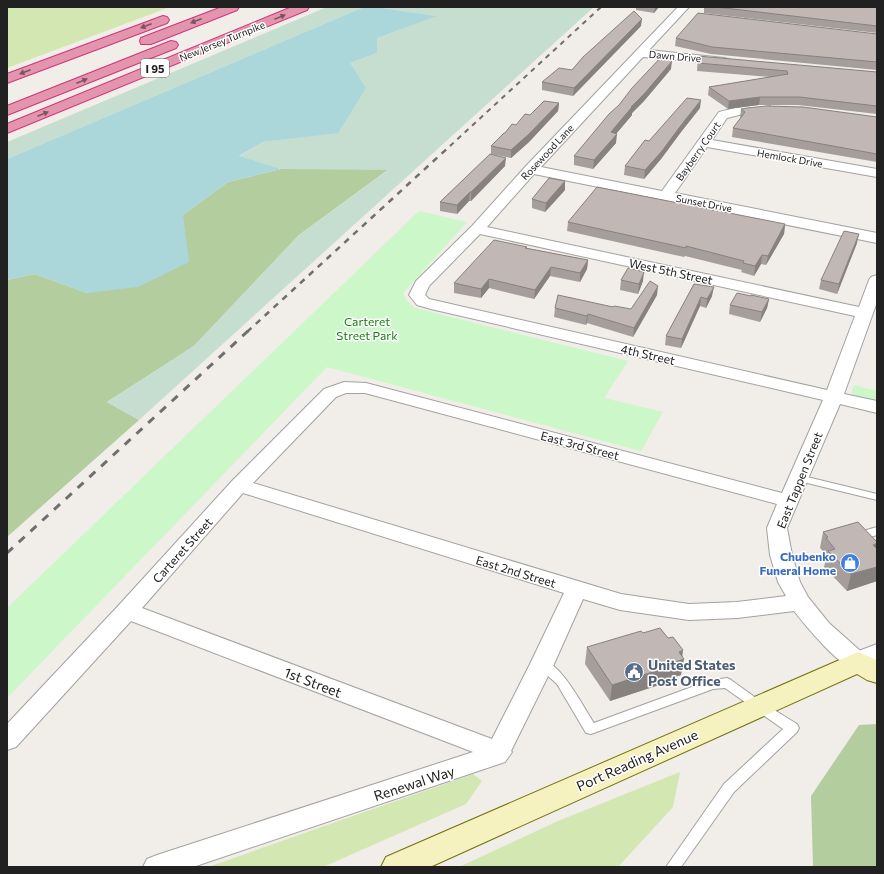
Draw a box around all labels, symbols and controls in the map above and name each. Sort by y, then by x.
one-way arrow [274,13,286,19]
street label: New Jersey Turnpike [177,18,267,64]
one-way arrow [190,19,202,25]
one-way arrow [140,23,152,29]
street label: Dawn Drive [648,48,702,64]
road number: I 95 [141,59,169,77]
one-way arrow [18,70,30,76]
one-way arrow [77,77,89,83]
one-way arrow [38,111,50,117]
street label: Bayberry Court [673,119,723,183]
street label: Rosewood Lane [518,122,576,182]
street label: Hemlock Drive [756,146,824,170]
street label: Sunset Drive [675,192,733,214]
street label: West 5th Street [628,255,714,287]
park label: Carteret Street Park [336,314,398,342]
street label: 4th Street [620,341,677,367]
street label: East 3rd Street [539,428,621,462]
street label: East Tappen Street [773,430,825,530]
street label: Carteret Street [149,515,215,585]
place label: Chubenko Funeral Home [759,549,836,577]
street label: East 2nd Street [474,552,558,590]
shop icon: Chubenko Funeral Home [839,552,861,574]
place label: United States Post Office [648,656,736,689]
public building icon: United States Post Office [623,661,645,683]
street label: 1st Street [282,663,344,701]
street label: Port Reading Avenue [574,726,700,794]
street label: Renewal Way [371,762,457,804]

